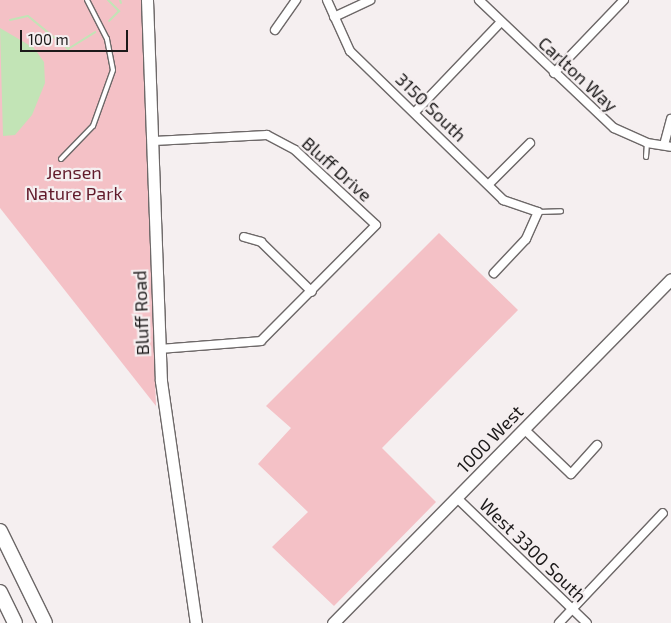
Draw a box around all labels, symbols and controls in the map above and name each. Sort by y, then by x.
scale bar [22,20,130,52]
text: 100 m [28,30,69,48]
street label: Carlton Way [534,32,622,116]
street label: 3150 South [391,68,471,146]
street label: Bluff Drive [298,132,376,206]
park label: Jensen Nature Park [25,162,123,204]
street label: Bluff Road [129,270,153,356]
street label: 1000 West [452,401,528,477]
street label: West 3300 South [475,494,591,606]

